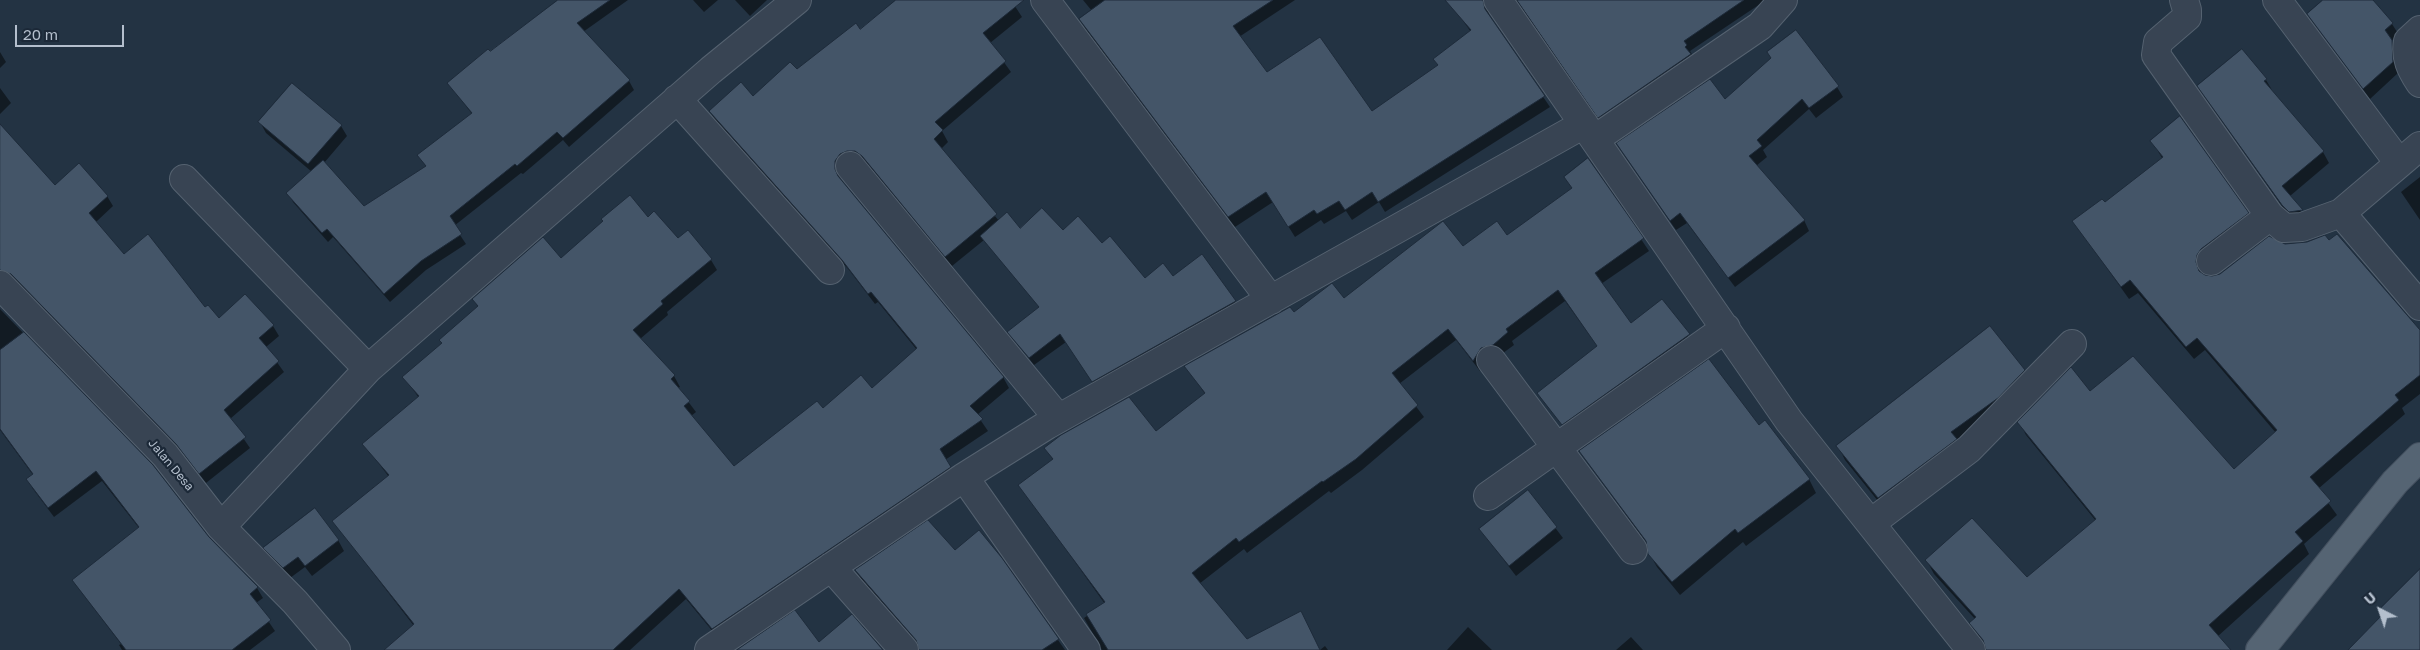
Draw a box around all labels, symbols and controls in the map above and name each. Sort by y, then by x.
scale bar [18,15,126,47]
text: 20 m [23,25,58,43]
street label: Jalan Desa [145,436,197,494]
north arrow [2355,585,2405,635]
text: U [2360,589,2379,608]

